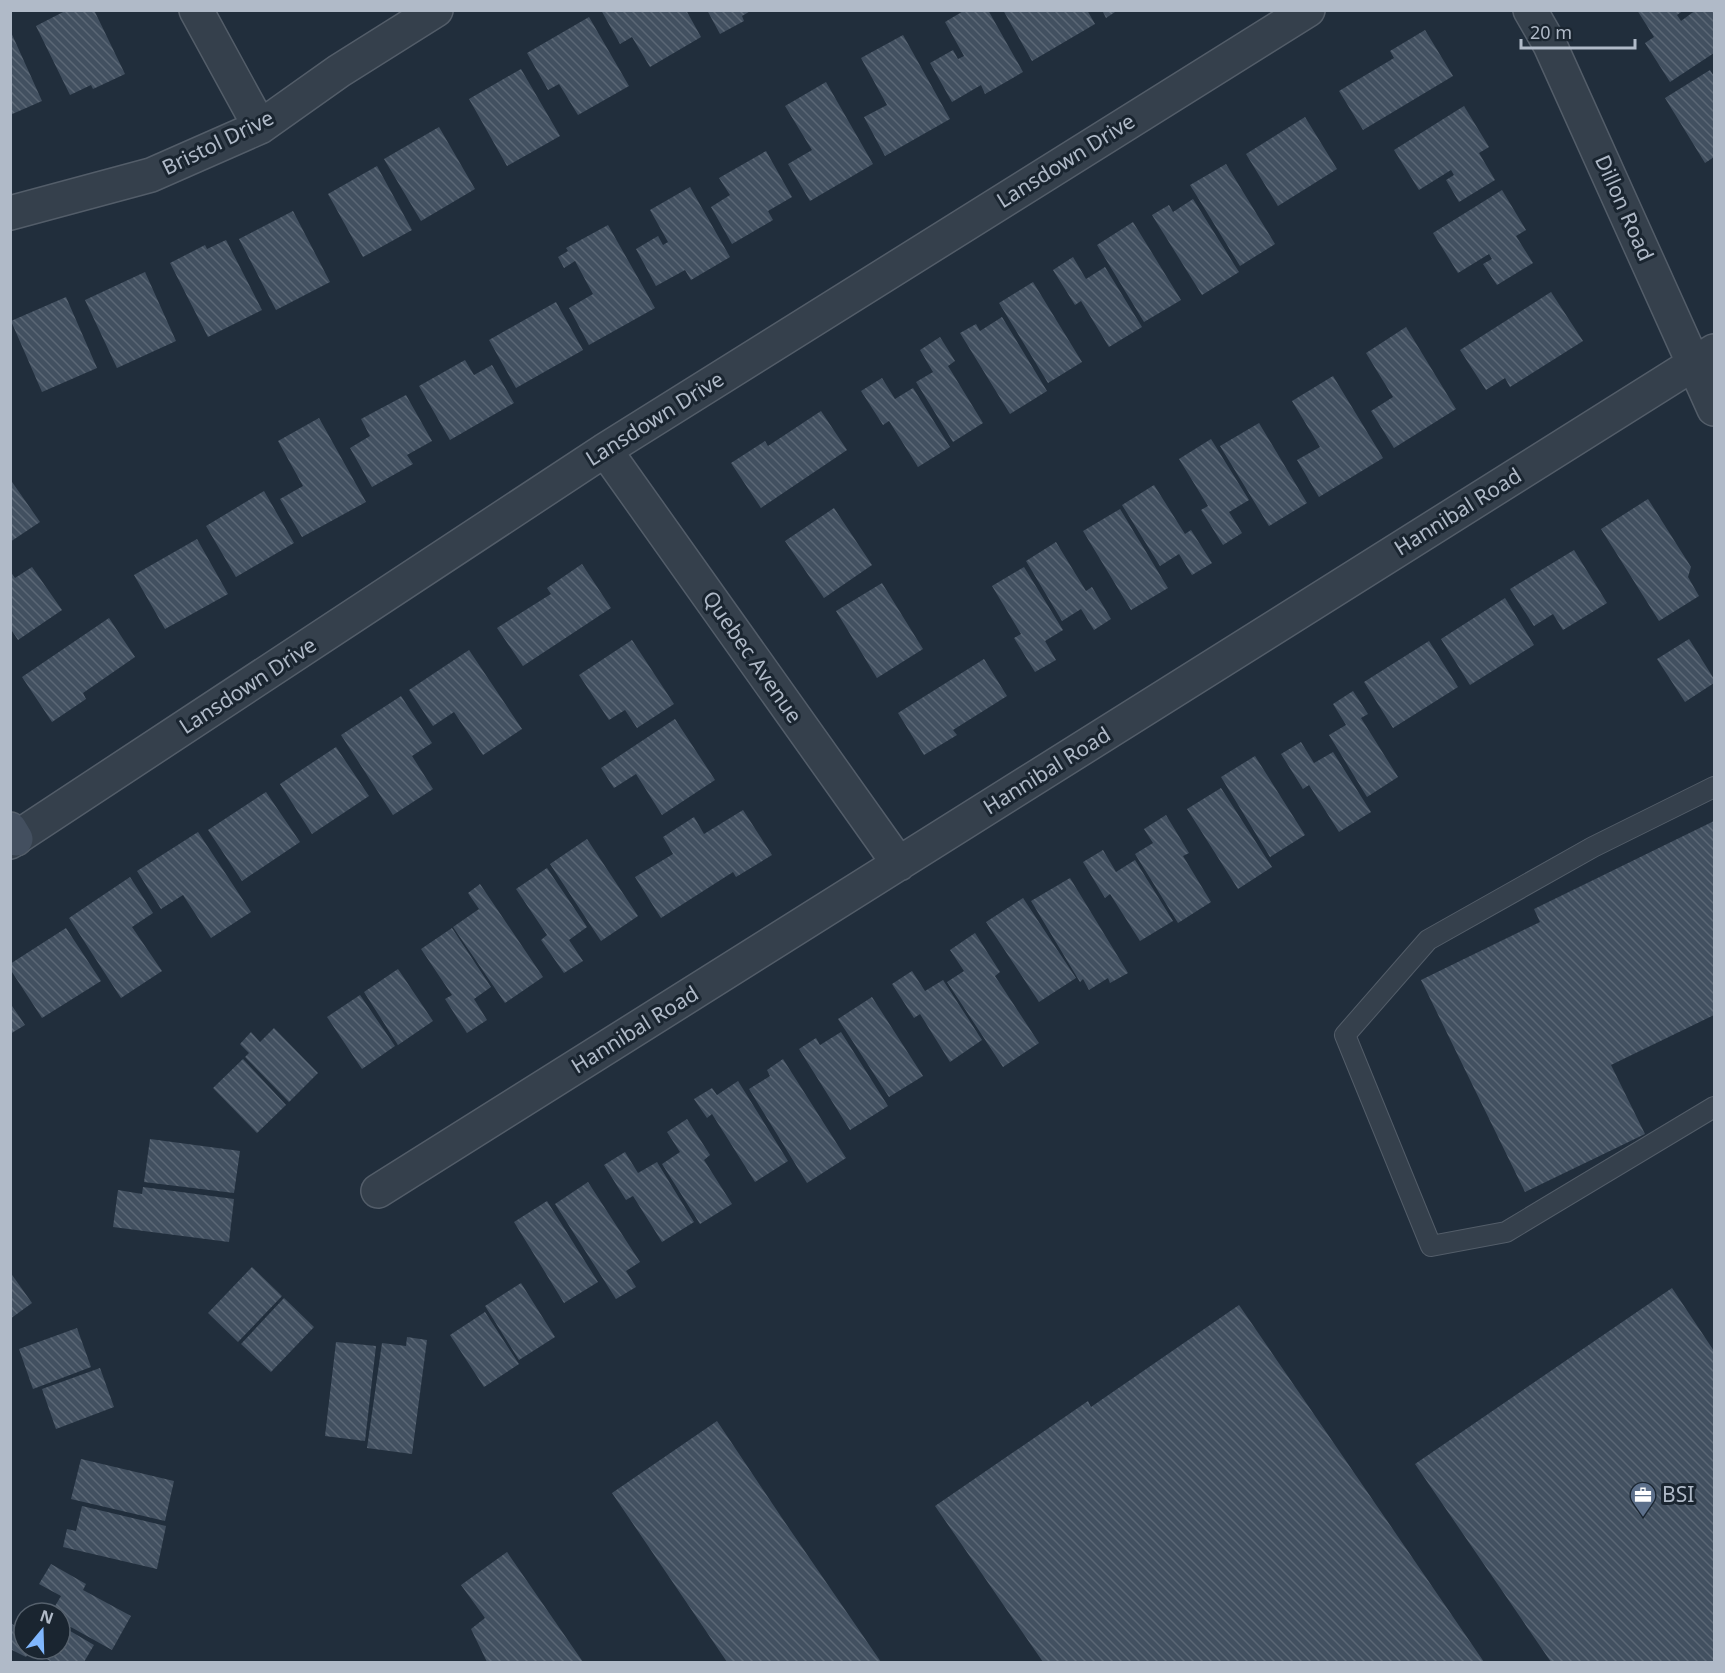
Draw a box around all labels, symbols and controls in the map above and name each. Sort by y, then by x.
scale bar [1521,12,1635,50]
text: 20 m [1530,20,1572,44]
street label: Bristol Drive [157,103,278,181]
street label: Lansdown Drive [991,106,1140,214]
street label: Dillon Road [1589,150,1661,265]
street label: Lansdown Drive [580,364,729,472]
street label: Hannibal Road [1389,461,1526,561]
street label: Quebec Avenue [697,585,809,728]
street label: Lansdown Drive [174,630,321,740]
street label: Hannibal Road [978,720,1115,820]
street label: Hannibal Road [566,979,703,1079]
office icon: BSI [1628,1480,1658,1518]
place label: BSI [1662,1480,1694,1508]
north arrow [12,1601,72,1661]
text: N [37,1604,57,1629]

